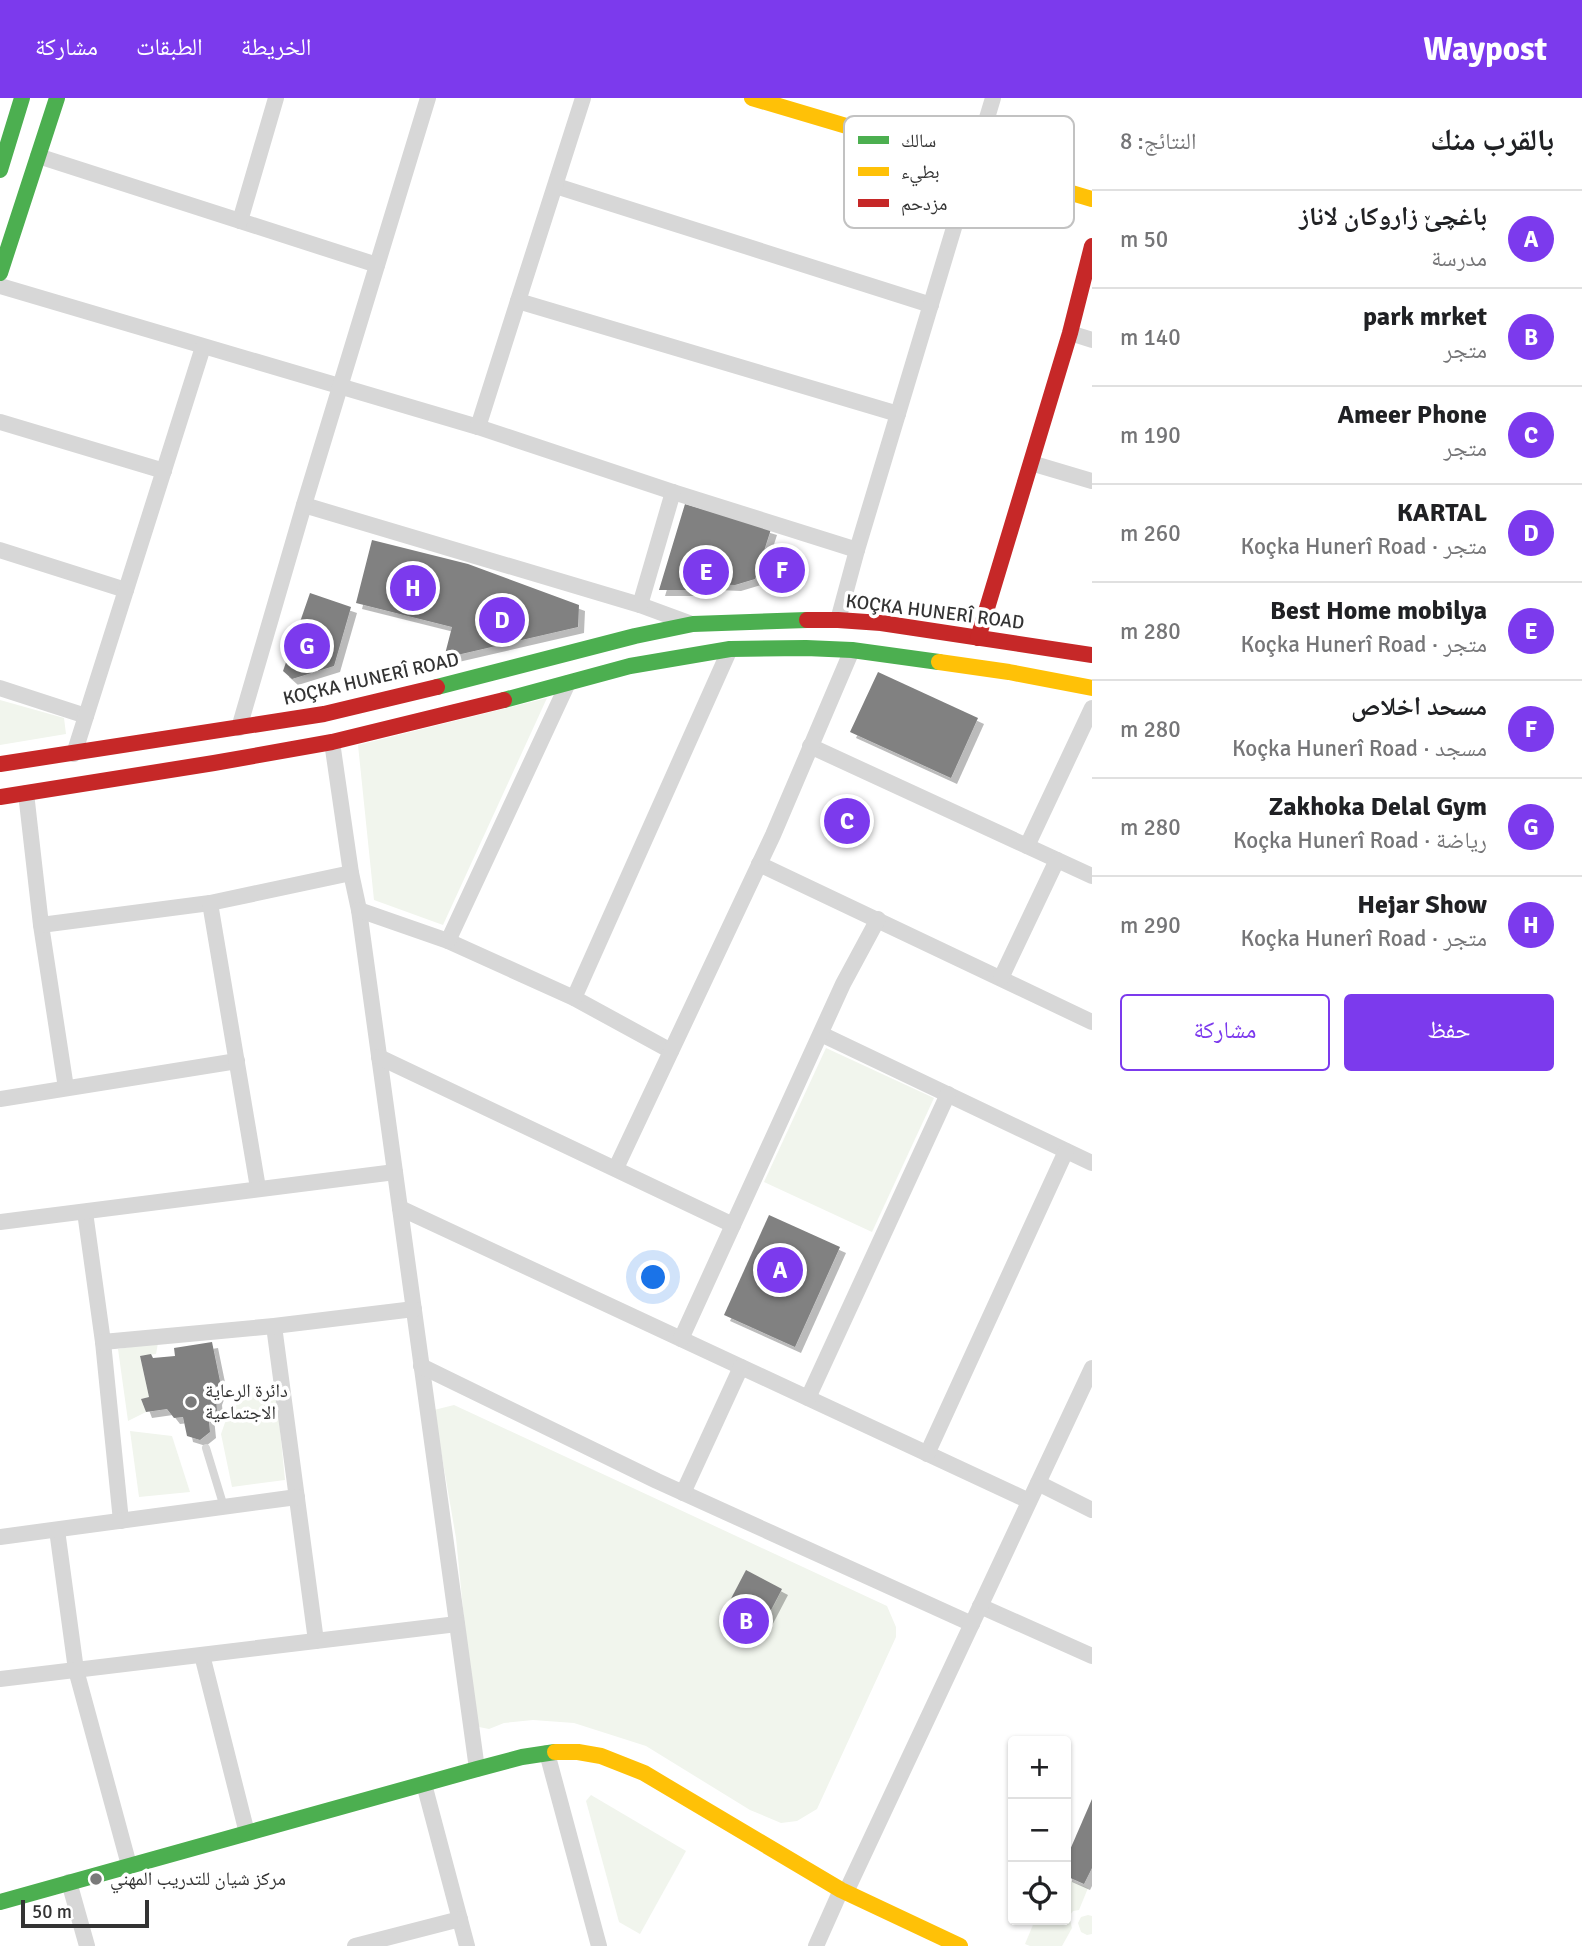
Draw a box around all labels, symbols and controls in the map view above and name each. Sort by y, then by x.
text: Waypost [1423,29,1547,70]
text: مشاركة [35,32,98,62]
text: الطبقات [136,32,203,62]
text: الخريطة [241,32,311,62]
legend [844,116,1074,228]
text: بالقرب منك [1430,122,1554,159]
text: النتائج: 8 [1120,127,1196,156]
text: سالك [901,129,936,153]
text: بطيء [901,160,940,187]
text: مزدحم [901,192,947,216]
text: باغچێ زاروكان لاناز [1299,201,1487,233]
text: 50 m [1120,225,1168,254]
text: A [1524,225,1538,254]
text: مدرسة [1431,244,1487,273]
text: park mrket [1363,301,1487,333]
text: 140 m [1120,323,1181,352]
text: B [1524,323,1538,352]
text: متجر [1444,336,1487,365]
text: Ameer Phone [1337,399,1487,431]
text: 190 m [1120,421,1181,450]
text: C [1524,421,1538,450]
text: متجر [1444,434,1487,463]
text: KARTAL [1397,497,1487,529]
text: 260 m [1120,519,1181,548]
text: D [1523,519,1539,548]
text: متجر · Koçka Hunerî Road [1241,532,1487,561]
pin: F [759,544,805,596]
pin: E [683,546,729,598]
pin: H [390,562,436,614]
street label: KOÇKA HUNERÎ ROAD [844,589,1026,635]
pin: D [479,594,525,646]
text: Best Home mobilya [1270,595,1487,627]
text: 280 m [1120,617,1181,646]
text: E [1524,617,1538,646]
pin: G [284,620,330,672]
text: متجر · Koçka Hunerî Road [1241,630,1487,659]
street label: KOÇKA HUNERÎ ROAD [281,647,461,711]
text: مسحد اخلاص [1351,691,1487,723]
text: 280 m [1120,715,1181,744]
text: F [1525,715,1537,744]
text: مسجد · Koçka Hunerî Road [1232,734,1487,763]
text: Zakhoka Delal Gym [1268,791,1487,823]
pin: C [824,795,870,847]
text: 280 m [1120,813,1181,842]
text: G [1523,813,1539,842]
text: رياضة · Koçka Hunerî Road [1233,826,1487,855]
text: Hejar Show [1357,889,1487,921]
text: 290 m [1120,911,1181,940]
text: H [1523,911,1539,940]
text: متجر · Koçka Hunerî Road [1241,924,1487,953]
button: مشاركة [1120,994,1330,1071]
button: حفظ [1344,994,1554,1071]
pin: A [757,1244,803,1296]
your location [636,1260,670,1294]
place label: دائرة الرعاية الاجتماعية [205,1379,288,1425]
marker: دائرة الرعاية الاجتماعية [183,1394,199,1410]
pin: B [723,1595,769,1647]
map controls [1008,1736,1071,1925]
button: + [1008,1736,1071,1799]
button: − [1008,1799,1071,1862]
button: locate [1008,1862,1071,1925]
place label: مركز شيان للتدريب المهني [110,1867,286,1894]
marker: مركز شيان للتدريب المهني [88,1871,104,1887]
scale bar [21,1897,149,1929]
text: 50 m [32,1900,72,1924]

